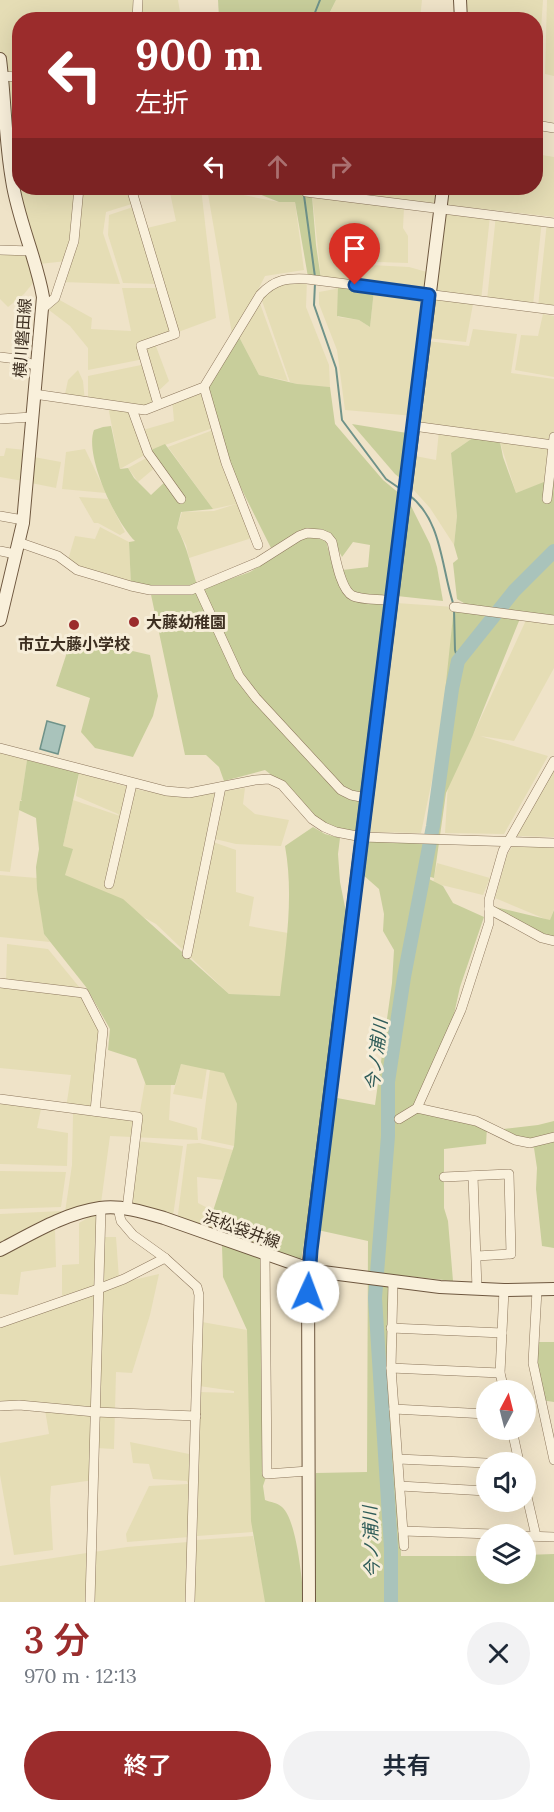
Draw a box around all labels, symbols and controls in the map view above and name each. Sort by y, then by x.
text: 900 m [135,28,262,82]
icon: left [36,36,114,114]
text: 左折 [135,85,189,119]
icon: left [198,150,231,183]
icon: ahead [261,150,294,183]
icon: right [324,150,357,183]
pin [329,223,380,285]
icon: arrive [338,232,371,265]
street label: 横川磐田線 [9,297,35,379]
place label: 大藤幼稚園 [146,612,226,632]
marker: 大藤幼稚園 [127,615,141,629]
marker: 市立大藤小学校 [67,618,81,632]
place label: 市立大藤小学校 [18,634,130,654]
water label: 今ノ浦川 [360,1016,392,1092]
street label: 浜松袋井線 [201,1206,283,1252]
position arrow [276,1260,340,1324]
north arrow [476,1380,536,1440]
map controls [476,1380,536,1584]
button: sound [476,1452,536,1512]
water label: 今ノ浦川 [358,1504,384,1578]
button: layers [476,1524,536,1584]
text: 3 分 [24,1617,90,1663]
button: close [467,1622,530,1685]
text: 970 m · 12:13 [24,1663,137,1688]
button: 終了 [24,1731,271,1800]
button: 共有 [283,1731,530,1800]

